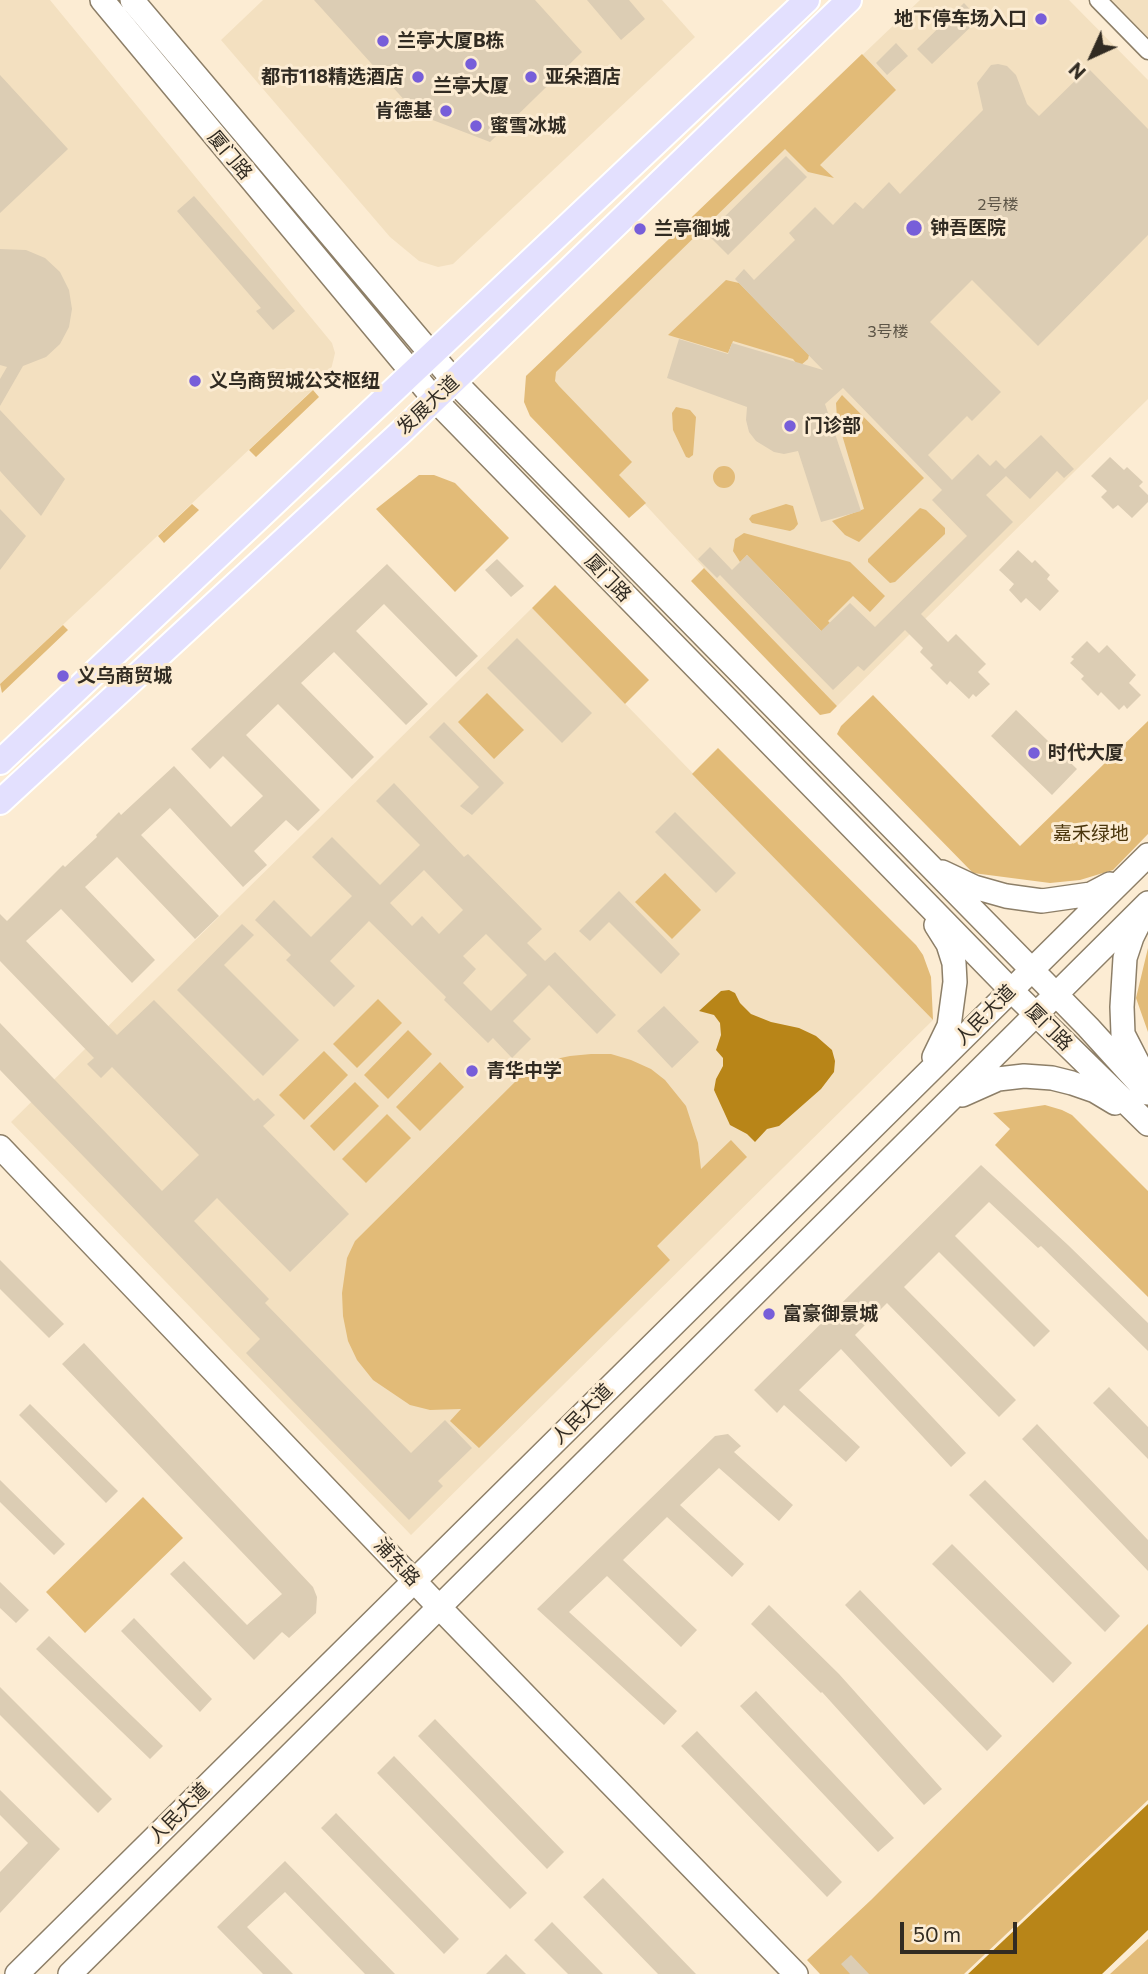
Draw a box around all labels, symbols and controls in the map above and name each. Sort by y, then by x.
place label: 地下停车场入口 [894,8,1027,30]
marker: 地下停车场入口 [1033,11,1049,27]
north arrow [1057,21,1127,91]
place label: 兰亭大厦B栋 [397,30,505,52]
marker: 兰亭大厦B栋 [375,33,391,49]
marker: 兰亭大厦 [463,56,479,72]
text: N [1064,58,1090,84]
place label: 都市118精选酒店 [261,66,404,88]
place label: 亚朵酒店 [545,66,621,88]
marker: 都市118精选酒店 [410,69,426,85]
marker: 亚朵酒店 [523,69,539,85]
place label: 兰亭大厦 [433,75,509,97]
place label: 肯德基 [375,100,432,122]
marker: 肯德基 [438,103,454,119]
place label: 蜜雪冰城 [490,115,566,137]
marker: 蜜雪冰城 [468,118,484,134]
street label: 厦门路 [203,126,257,184]
house number: 2号楼 [978,195,1018,215]
place label: 钟吾医院 [930,217,1006,239]
place label: 兰亭御城 [654,218,730,240]
marker: 钟吾医院 [904,218,924,238]
marker: 兰亭御城 [632,221,648,237]
house number: 3号楼 [867,322,909,342]
place label: 义乌商贸城公交枢纽 [209,370,380,392]
street label: 发展大道 [392,371,464,439]
marker: 义乌商贸城公交枢纽 [187,373,203,389]
place label: 门诊部 [804,415,861,437]
marker: 门诊部 [782,418,798,434]
street label: 厦门路 [580,550,636,606]
place label: 义乌商贸城 [77,665,172,687]
marker: 义乌商贸城 [55,668,71,684]
place label: 时代大厦 [1048,742,1124,764]
marker: 时代大厦 [1026,745,1042,761]
park label: 嘉禾绿地 [1053,823,1129,845]
street label: 人民大道 [950,980,1020,1050]
street label: 厦门路 [1021,999,1077,1055]
place label: 青华中学 [486,1060,562,1082]
marker: 青华中学 [464,1063,480,1079]
place label: 富豪御景城 [783,1303,878,1325]
marker: 富豪御景城 [761,1306,777,1322]
street label: 人民大道 [547,1379,617,1449]
street label: 浦东路 [369,1533,425,1591]
street label: 人民大道 [144,1778,214,1848]
scale bar [903,1908,1020,1952]
text: 50 m [913,1921,961,1946]

